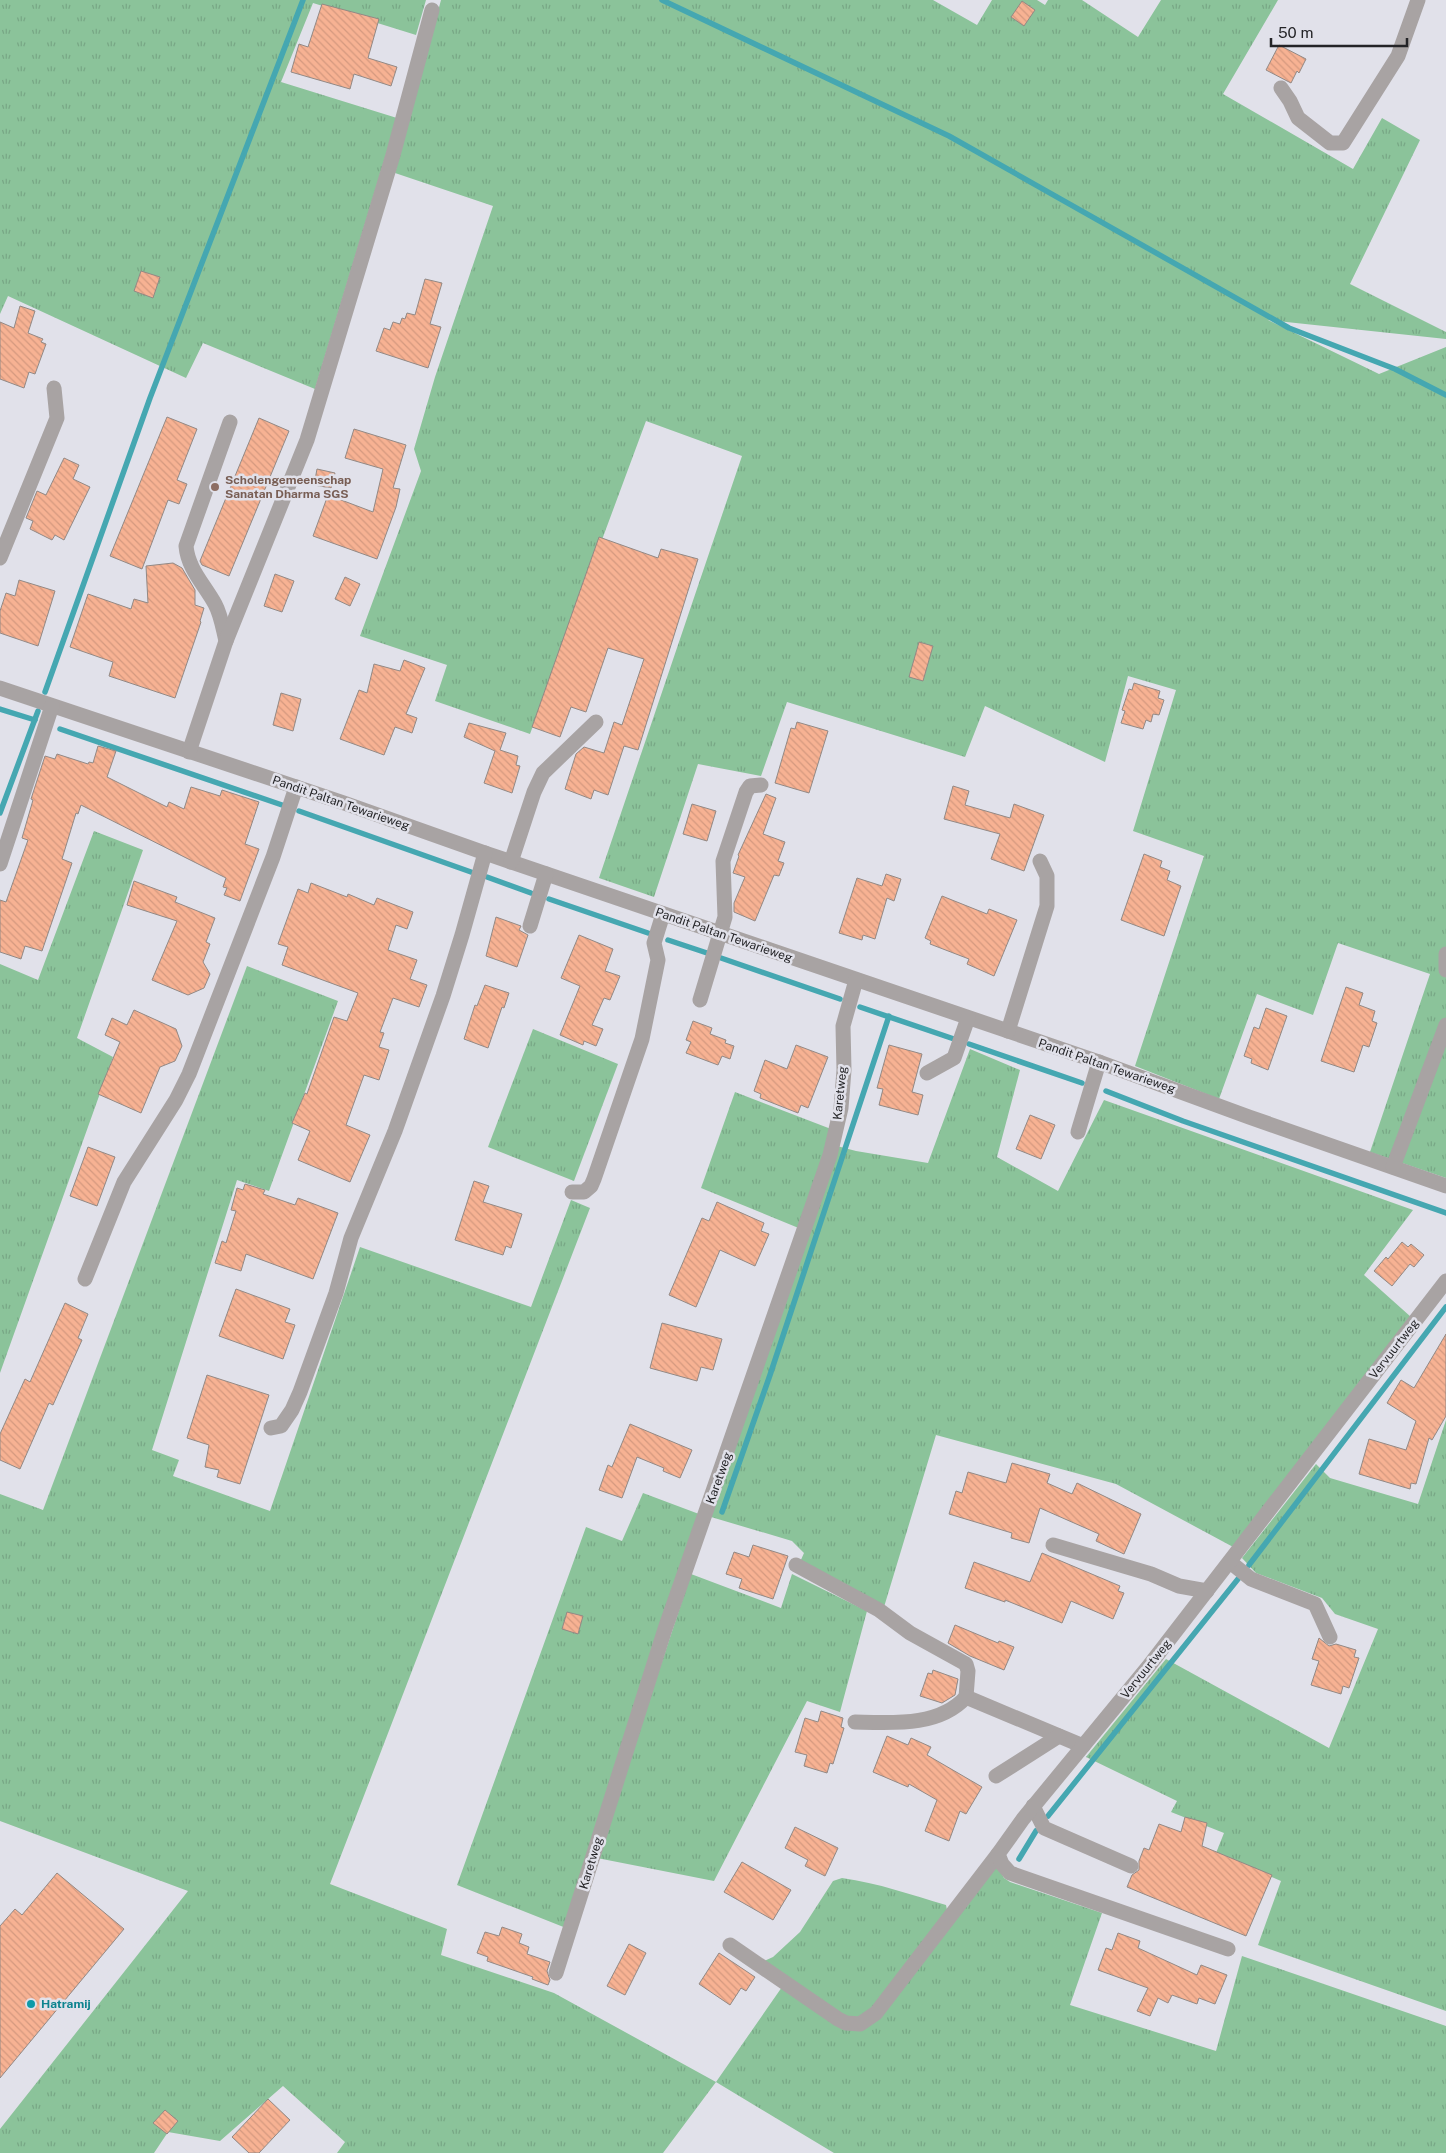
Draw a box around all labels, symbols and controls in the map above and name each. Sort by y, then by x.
scale bar [1271,15,1407,47]
text: 50 m [1278,24,1313,41]
place label: Scholengemeenschap Sanatan Dharma SGS [225,473,351,501]
marker: Scholengemeenschap Sanatan Dharma SGS [209,481,221,493]
street label: Pandit Paltan Tewarieweg [271,773,411,833]
street label: Pandit Paltan Tewarieweg [654,905,794,965]
street label: Pandit Paltan Tewarieweg [1037,1036,1177,1096]
street label: Karetweg [830,1065,850,1121]
street label: Vervuurtweg [1366,1316,1422,1382]
street label: Karetweg [703,1450,735,1506]
street label: Vervuurtweg [1118,1637,1174,1701]
street label: Karetweg [576,1835,606,1891]
place label: Hatramij [41,1997,91,2011]
marker: Hatramij [25,1998,37,2010]

